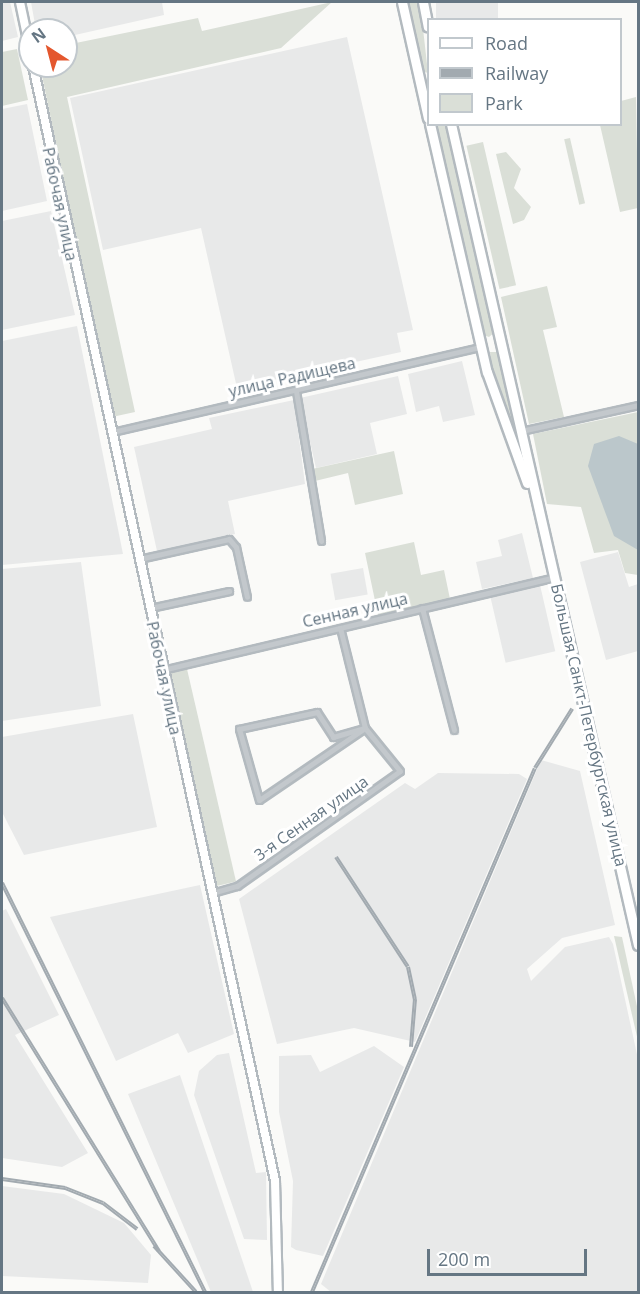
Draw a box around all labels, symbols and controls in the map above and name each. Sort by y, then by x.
north arrow [18,18,78,78]
legend [427,18,622,126]
text: N [27,22,50,48]
text: Road [485,31,528,55]
text: Railway [485,61,548,85]
text: Park [485,91,523,115]
street label: Рабочая улица [39,146,81,262]
street label: улица Радищева [227,353,357,401]
street label: Большая Санкт-Петербургская улица [547,582,631,868]
street label: Сенная улица [300,589,410,631]
street label: Рабочая улица [143,620,185,736]
street label: 3-я Сенная улица [250,771,372,865]
scale bar [430,1237,590,1275]
text: 200 m [438,1247,490,1271]

